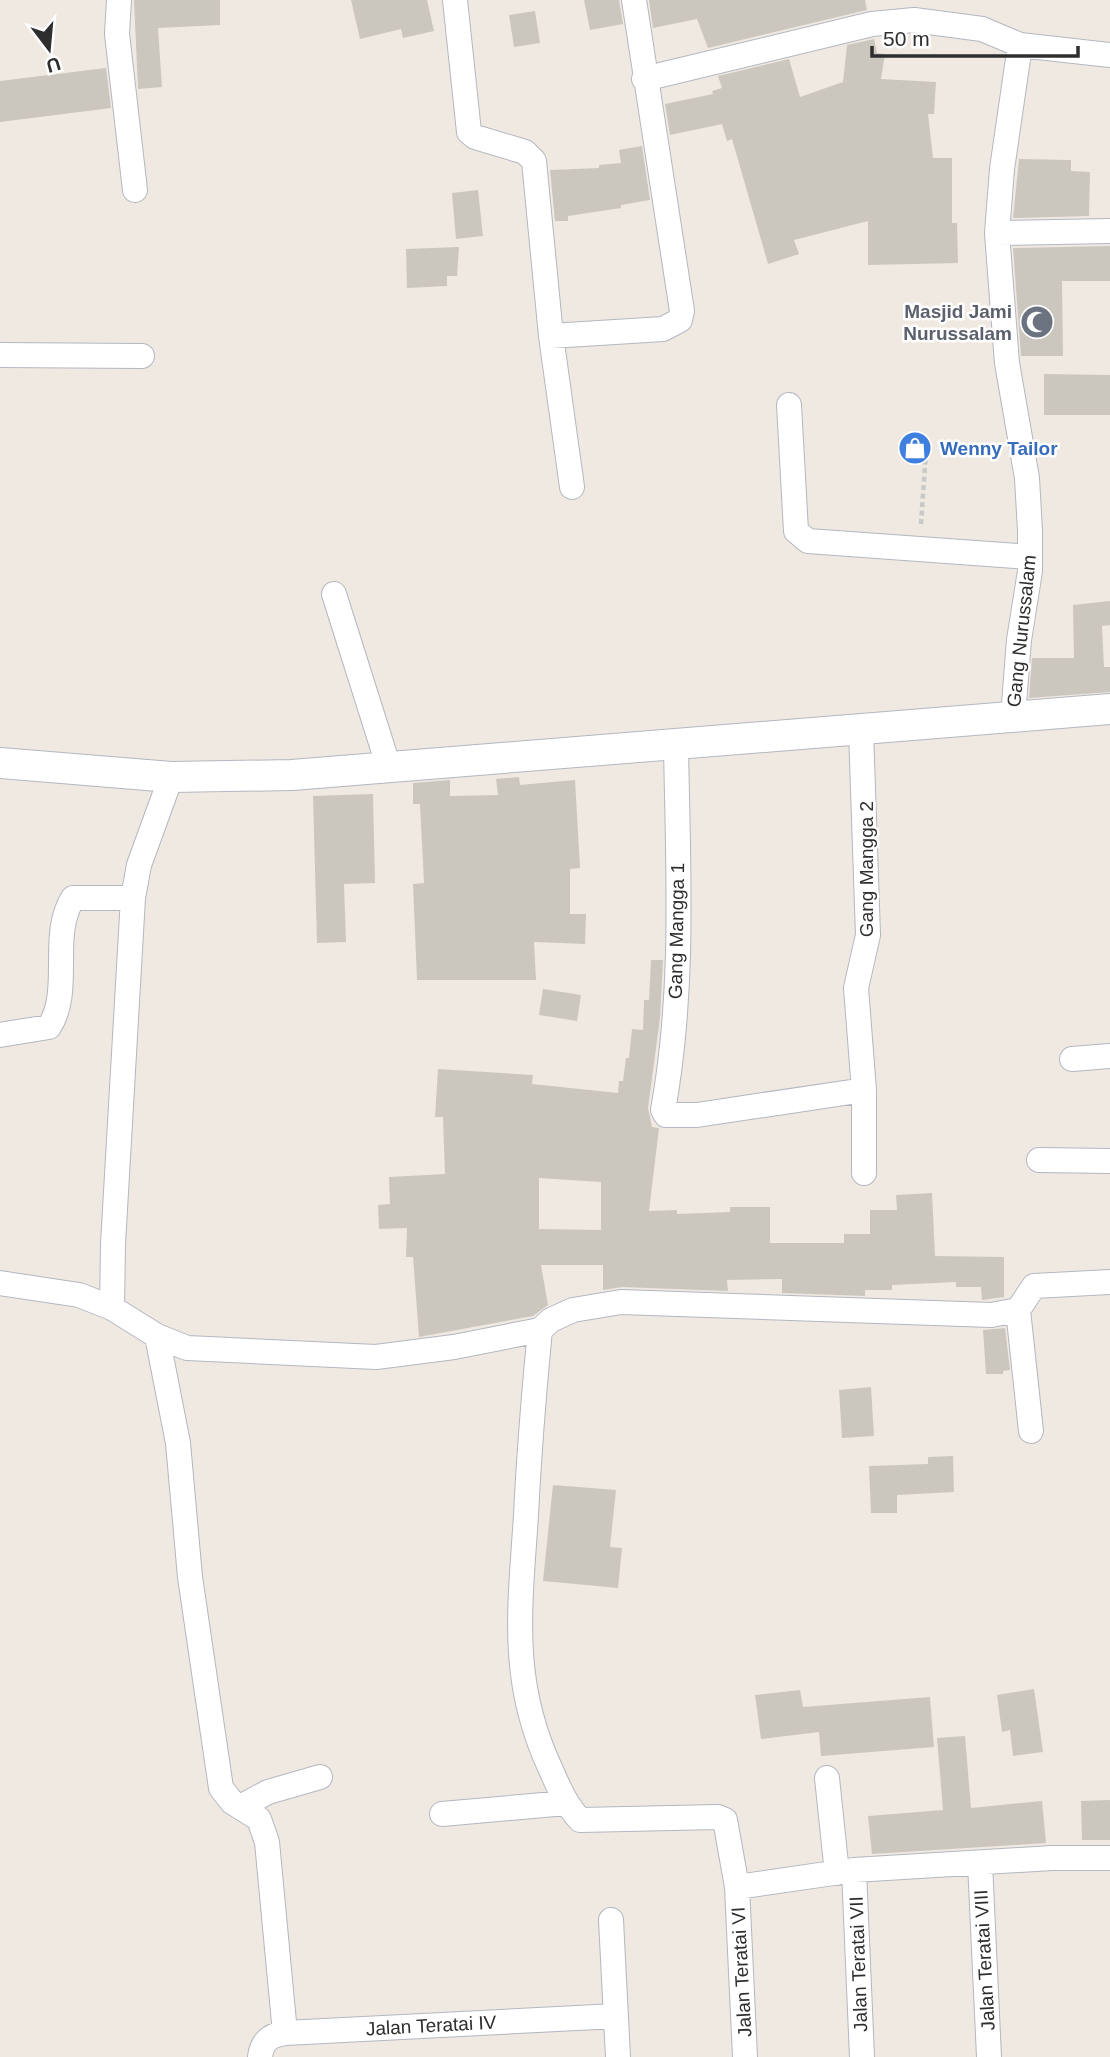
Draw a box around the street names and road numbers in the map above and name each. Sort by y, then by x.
street label: Gang Nurussalam [1003,554,1040,708]
street label: Gang Mangga 2 [856,801,877,937]
street label: Gang Mangga 1 [665,863,688,999]
street label: Jalan Teratai VIII [970,1889,999,2031]
street label: Jalan Teratai VII [846,1896,871,2032]
street label: Jalan Teratai VI [728,1906,755,2038]
street label: Jalan Teratai IV [365,2012,497,2039]

